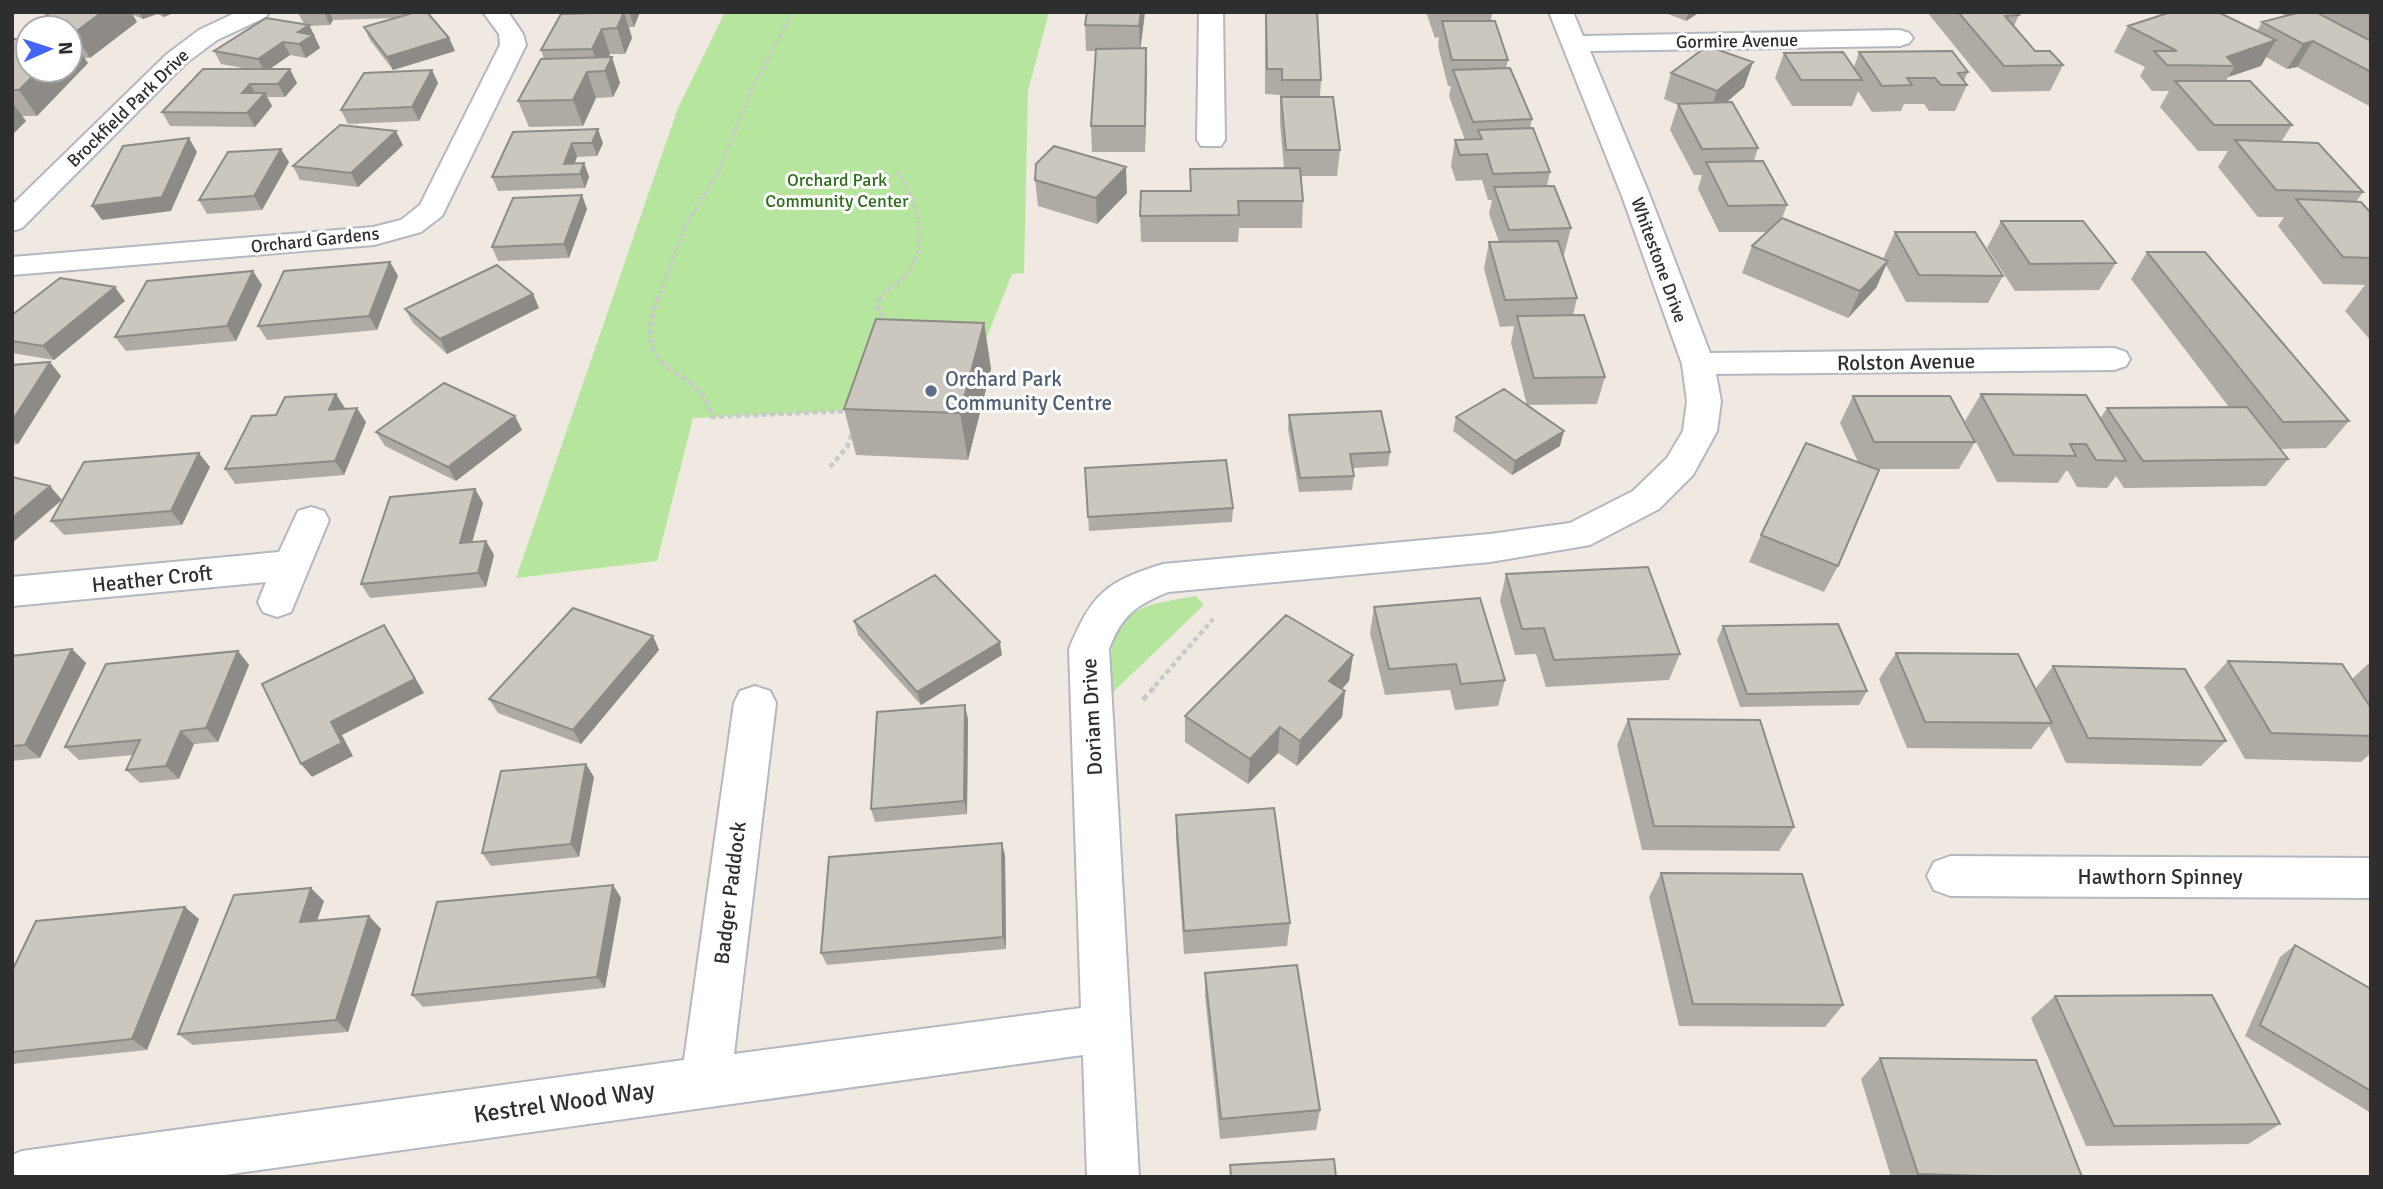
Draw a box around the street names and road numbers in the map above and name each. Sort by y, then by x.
street label: Gormire Avenue [1676,29,1798,53]
street label: Brockfield Park Drive [63,44,193,172]
street label: Whitestone Drive [1626,194,1692,326]
street label: Orchard Gardens [250,222,380,258]
street label: Rolston Avenue [1837,348,1975,376]
street label: Heather Croft [90,560,214,598]
street label: Doriam Drive [1076,658,1108,776]
street label: Badger Paddock [708,820,752,966]
street label: Hawthorn Spinney [2077,864,2243,890]
street label: Kestrel Wood Way [472,1074,656,1130]

